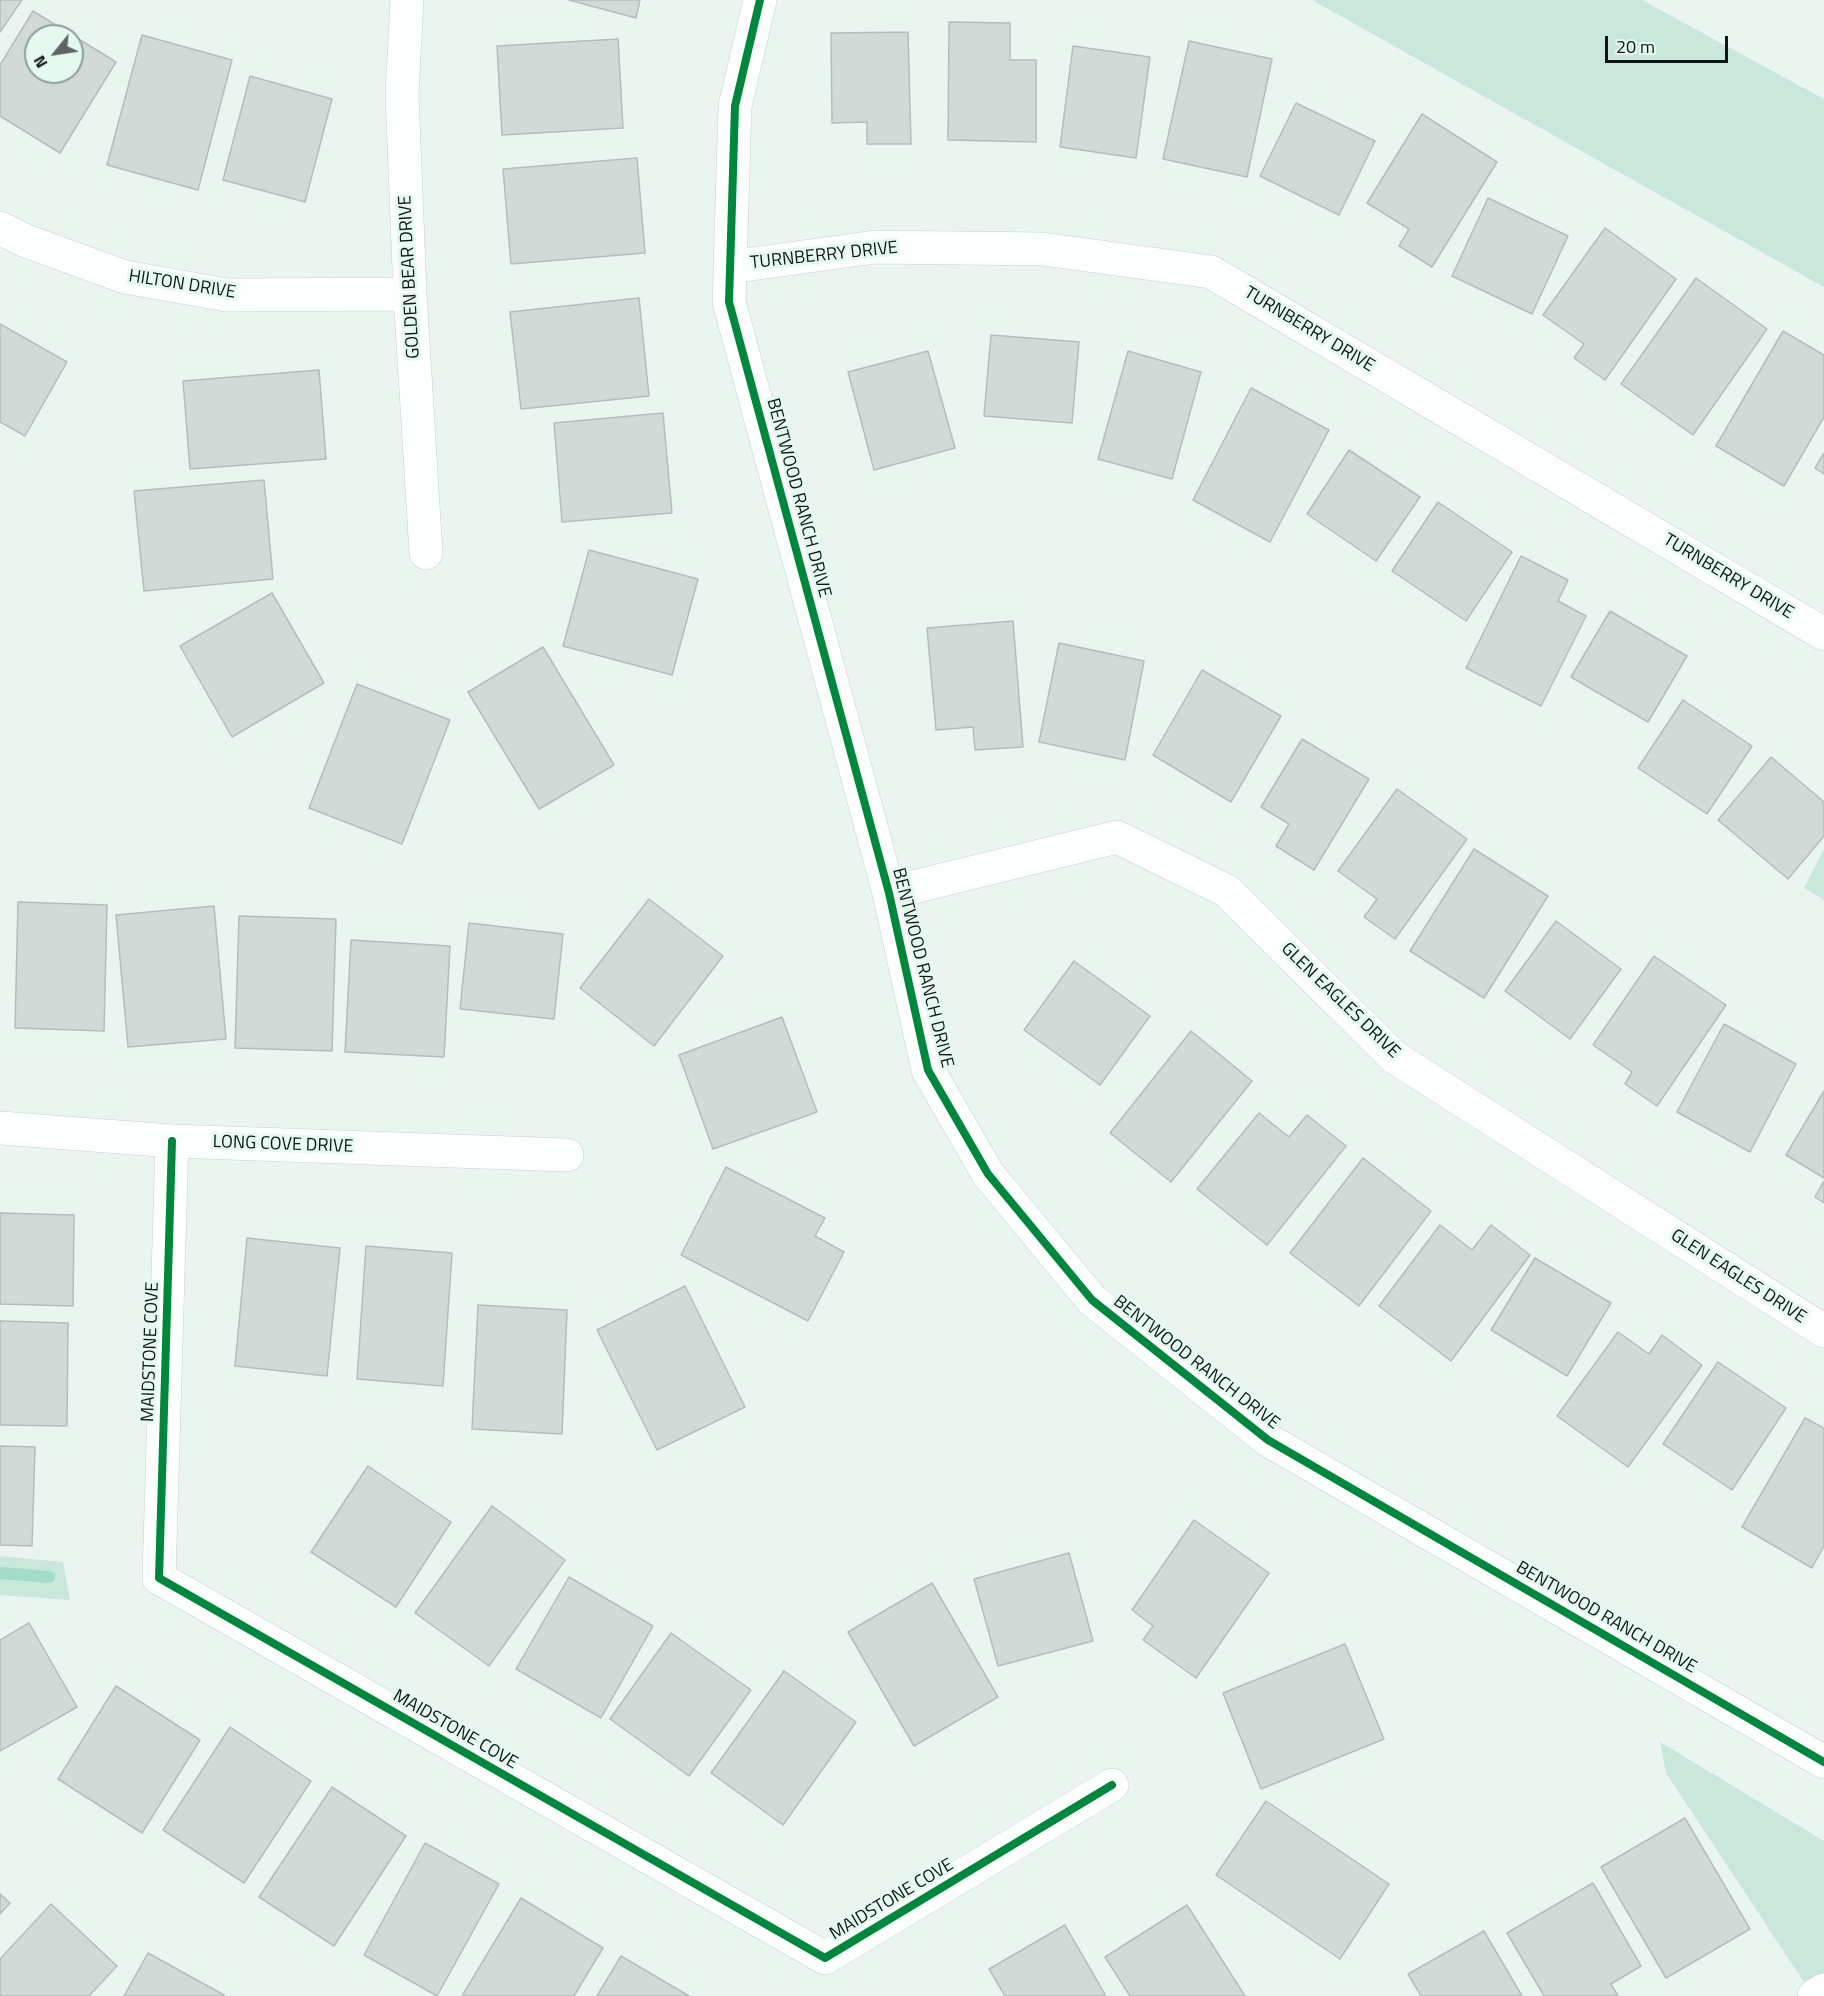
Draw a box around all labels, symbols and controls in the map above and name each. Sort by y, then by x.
north arrow [24,24,84,84]
scale bar [1608,24,1731,62]
text: 20 m [1616,33,1655,60]
text: N [27,51,53,73]
street label: GOLDEN BEAR DRIVE [395,195,425,359]
street label: TURNBERRY DRIVE [749,238,899,274]
street label: HILTON DRIVE [127,266,237,304]
street label: TURNBERRY DRIVE [1240,283,1378,377]
street label: BENTWOOD RANCH DRIVE [761,396,835,600]
street label: TURNBERRY DRIVE [1659,530,1797,624]
street label: BENTWOOD RANCH DRIVE [887,866,957,1070]
street label: GLEN EAGLES DRIVE [1276,939,1404,1063]
street label: LONG COVE DRIVE [212,1132,354,1158]
street label: GLEN EAGLES DRIVE [1666,1225,1810,1329]
street label: MAIDSTONE COVE [138,1281,164,1423]
street label: BENTWOOD RANCH DRIVE [1108,1291,1284,1435]
street label: BENTWOOD RANCH DRIVE [1512,1557,1700,1679]
street label: MAIDSTONE COVE [389,1686,521,1774]
street label: MAIDSTONE COVE [826,1855,958,1945]

